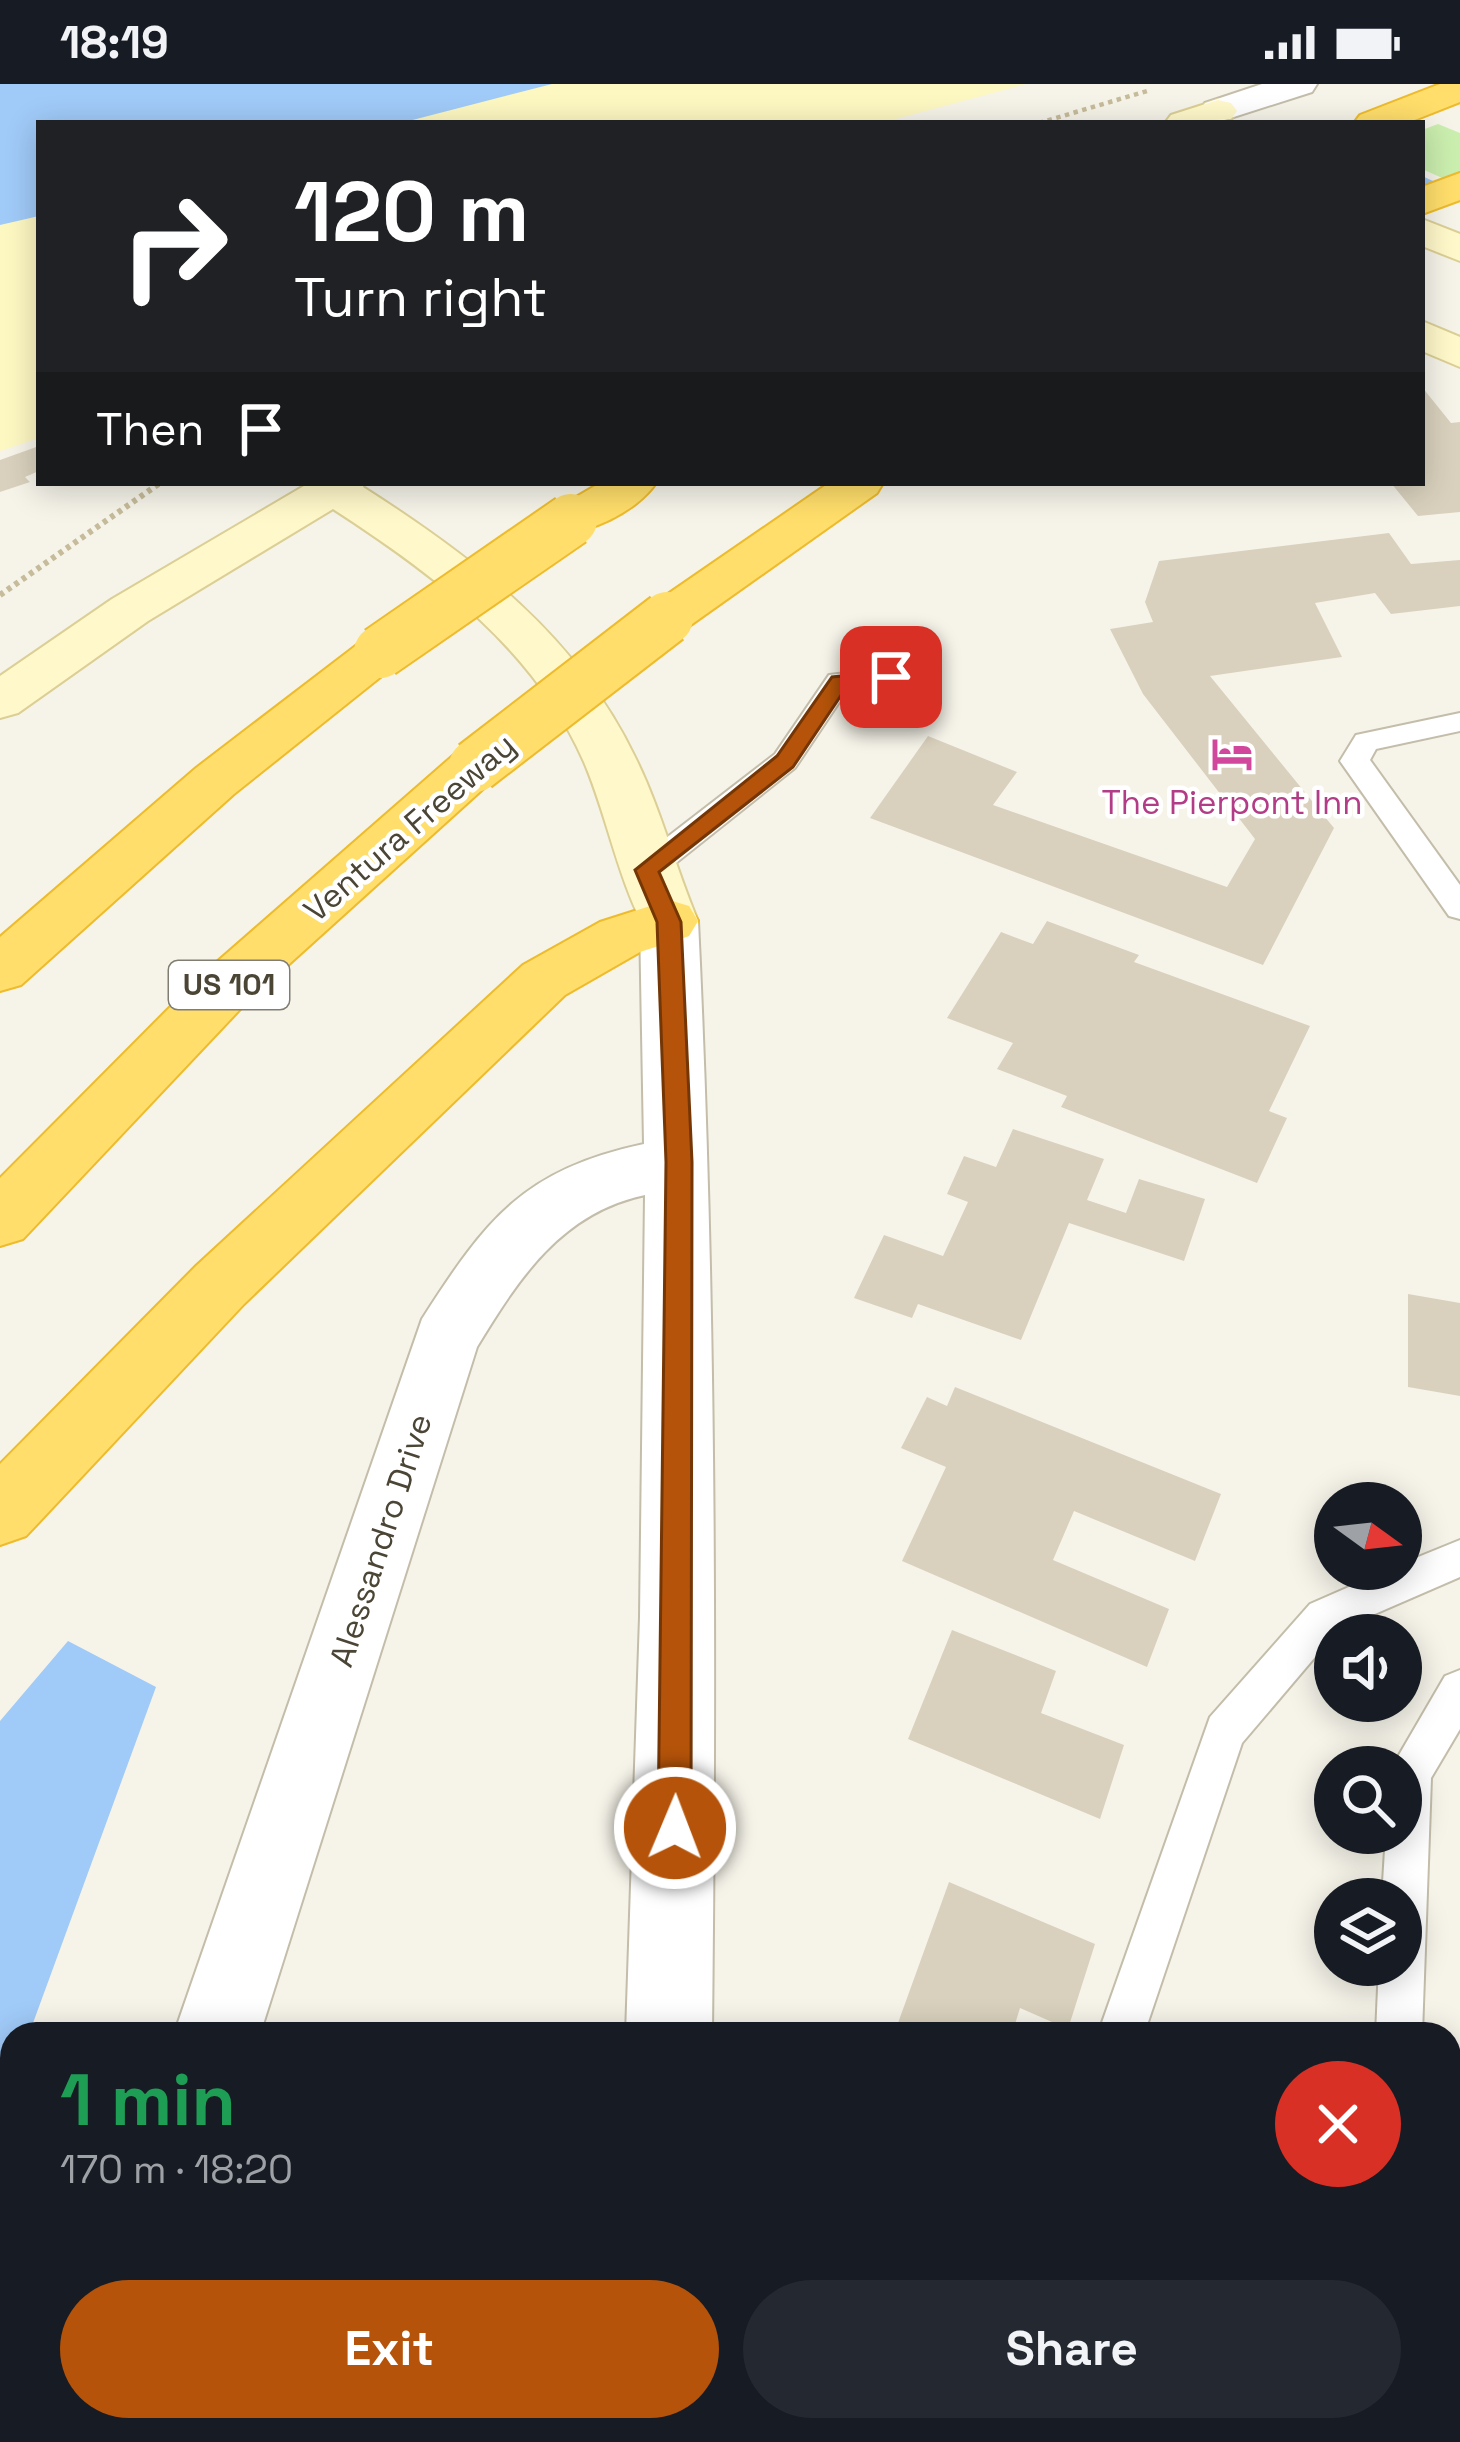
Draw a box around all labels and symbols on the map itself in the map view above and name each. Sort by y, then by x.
pin [840,626,942,728]
street label: Ventura Freeway [295,724,524,931]
hotel icon: The Pierpont Inn [1209,731,1255,777]
place label: The Pierpont Inn [1101,782,1363,824]
road number: US 101 [169,961,289,1009]
street label: Alessandro Drive [320,1409,442,1672]
north arrow [1314,1482,1422,1590]
position arrow [612,1765,738,1891]

